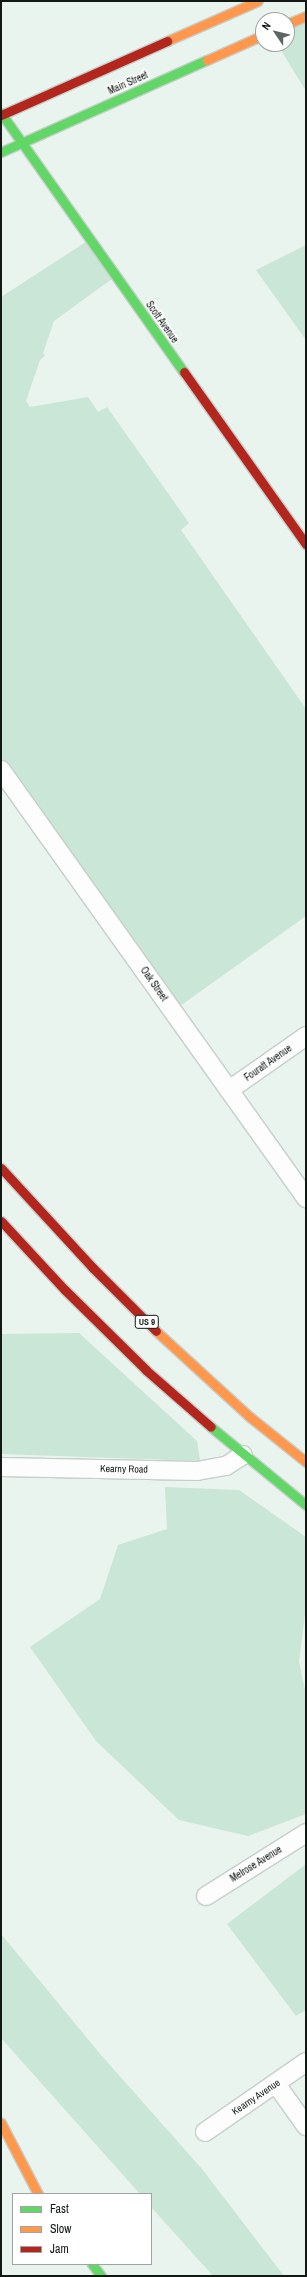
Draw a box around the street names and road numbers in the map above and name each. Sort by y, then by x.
street label: Main Street [106,69,150,97]
street label: Scott Avenue [143,299,181,345]
street label: Oak Street [138,965,170,1003]
street label: Fouratt Avenue [242,1042,294,1084]
road number: US 9 [134,1315,160,1329]
street label: Kearny Road [100,1463,148,1475]
street label: Melrose Avenue [228,1843,284,1885]
street label: Kearny Avenue [229,2076,283,2118]

